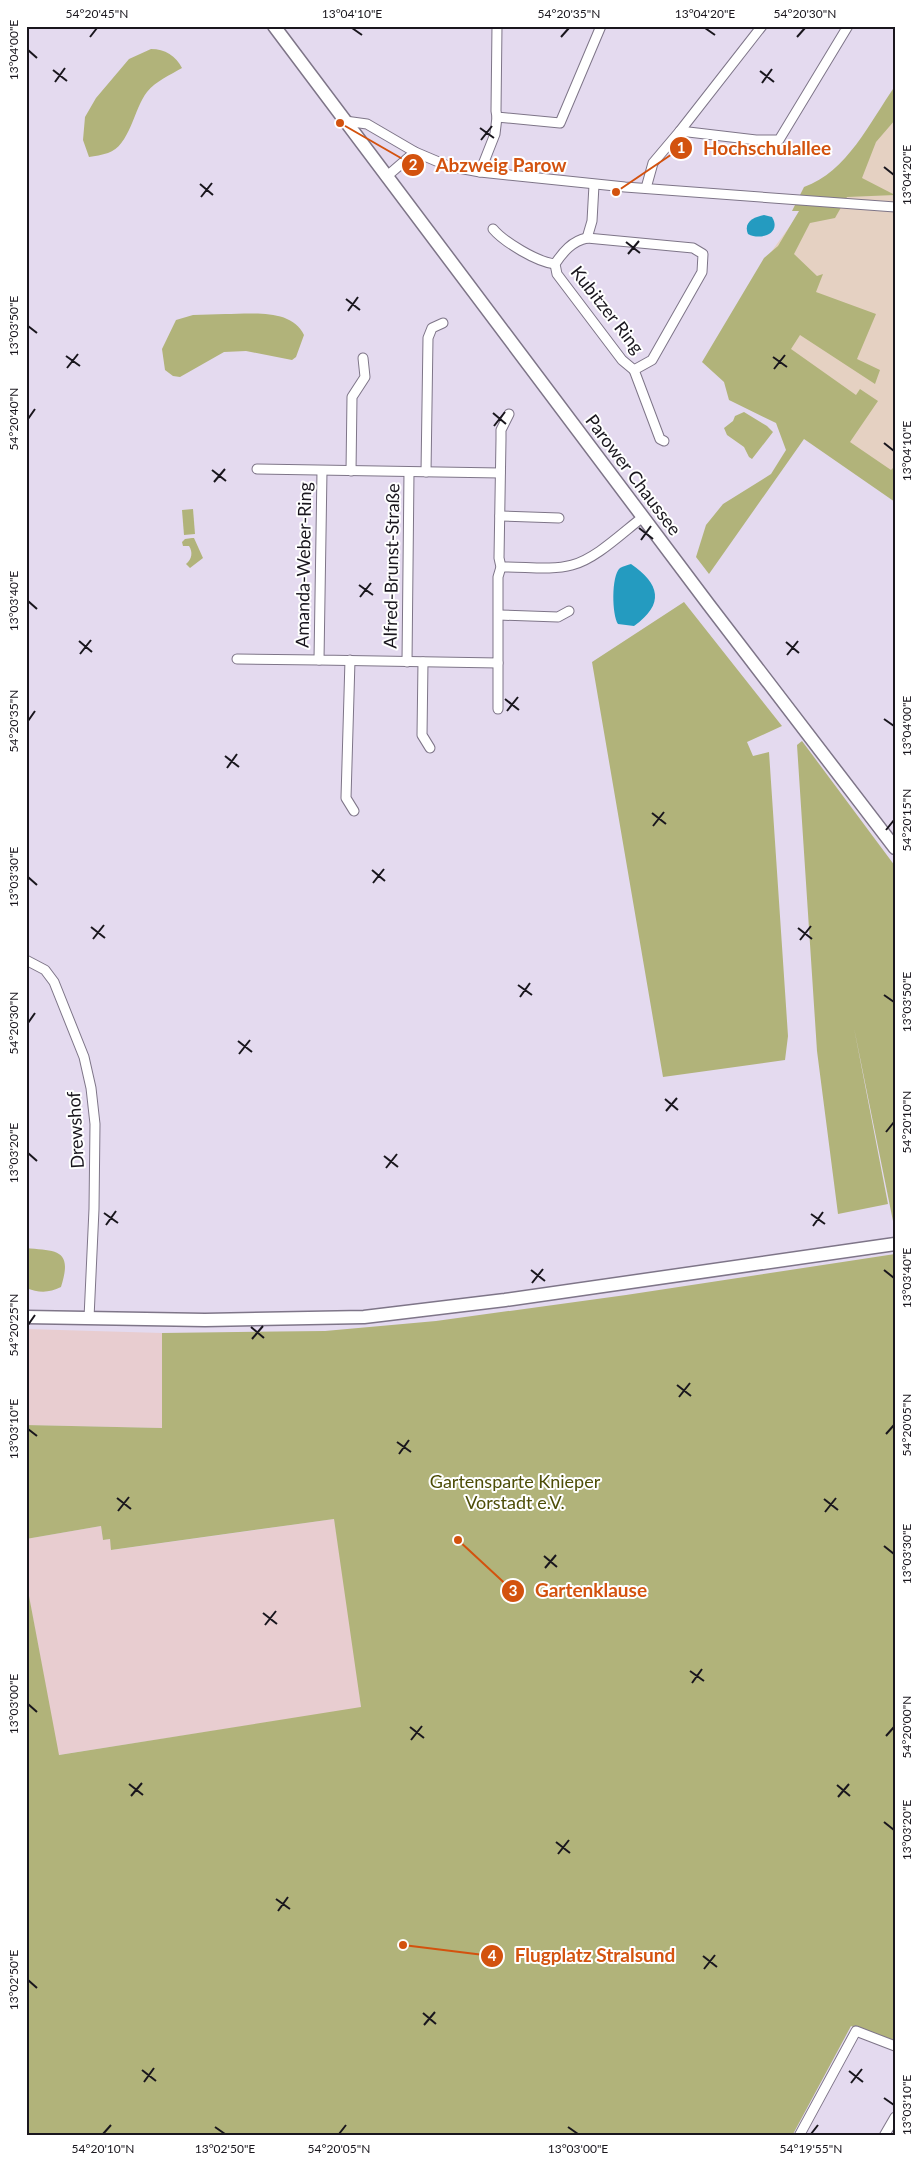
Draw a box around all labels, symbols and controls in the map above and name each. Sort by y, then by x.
text: 54°20'45"N [66,6,128,21]
text: 13°04'10"E [322,6,382,21]
text: 54°20'35"N [538,6,600,21]
text: 13°04'20"E [675,6,735,21]
text: 54°20'30"N [774,6,836,21]
text: 13°04'00"E [6,20,21,80]
callout: Hochschulallee [668,131,841,165]
text: Hochschulallee [703,136,831,159]
text: 1 [677,138,685,156]
text: 13°04'20"E [899,145,914,205]
callout: Abzweig Parow [401,148,577,182]
text: Abzweig Parow [434,153,567,176]
text: 2 [409,155,418,173]
street label: Kubitzer Ring [567,261,649,358]
text: 13°03'50"E [6,296,21,356]
text: 54°20'40"N [6,388,21,450]
street label: Parower Chaussee [581,410,686,539]
text: 13°04'10"E [899,421,914,481]
street label: Amanda-Weber-Ring [291,482,315,648]
street label: Alfred-Brunst-Straße [379,483,403,649]
text: 13°03'40"E [6,571,21,631]
text: 54°20'35"N [6,690,21,752]
text: 13°04'00"E [899,696,914,756]
text: 54°20'15"N [899,789,914,851]
text: 13°03'30"E [6,847,21,907]
text: 13°03'50"E [899,972,914,1032]
text: 54°20'30"N [6,992,21,1054]
street label: Drewshof [62,1090,88,1169]
text: 54°20'10"N [899,1091,914,1153]
text: 13°03'20"E [6,1123,21,1183]
text: 13°03'40"E [899,1248,914,1308]
text: 54°20'25"N [6,1294,21,1356]
text: 54°20'05"N [899,1394,914,1456]
text: 13°03'10"E [6,1399,21,1459]
park label: Gartensparte Knieper Vorstadt e.V. [430,1470,601,1513]
text: 13°03'30"E [899,1524,914,1584]
callout: Gartenklause [500,1574,657,1608]
text: Gartenklause [535,1578,647,1601]
text: 3 [509,1581,517,1599]
text: 13°03'00"E [6,1674,21,1734]
text: 54°20'00"N [899,1696,914,1758]
text: 13°03'20"E [899,1800,914,1860]
callout: Flugplatz Stralsund [479,1939,685,1973]
text: Flugplatz Stralsund [515,1943,675,1966]
text: 4 [488,1946,497,1964]
text: 13°02'50"E [6,1950,21,2010]
text: 13°03'10"E [899,2075,914,2135]
text: 54°20'10"N [72,2141,134,2156]
text: 13°02'50"E [195,2141,255,2156]
text: 54°20'05"N [308,2141,370,2156]
text: 13°03'00"E [548,2141,608,2156]
text: 54°19'55"N [780,2141,842,2156]

